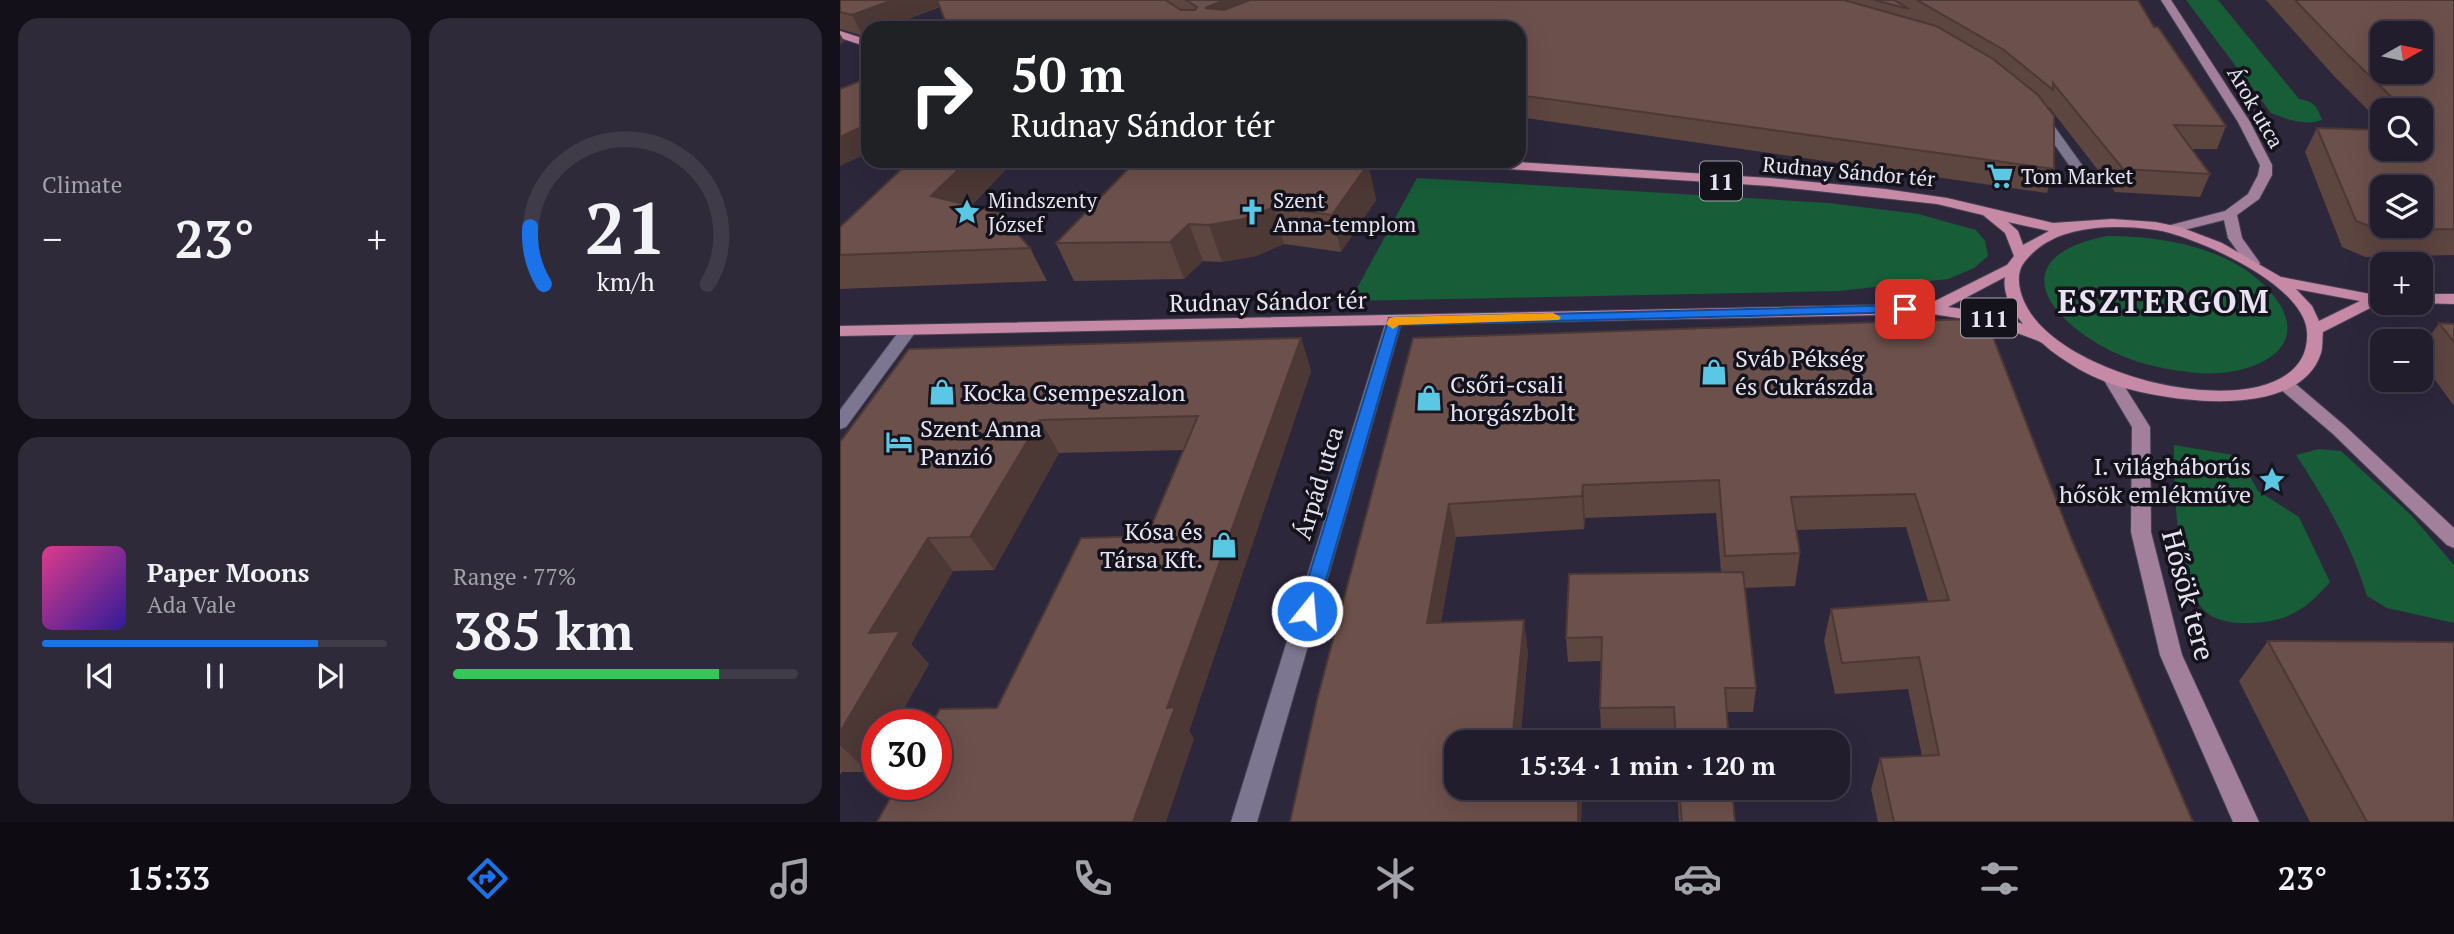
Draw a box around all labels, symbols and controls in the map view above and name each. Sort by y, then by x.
north arrow [2370,21,2432,84]
map controls [2370,21,2433,392]
text: 50 m [1011,41,1125,106]
icon: right [896,49,987,140]
street label: Árok utca [2221,61,2291,153]
button: search [2370,98,2433,161]
text: Rudnay Sándor tér [1011,104,1275,146]
street label: Rudnay Sándor tér [1762,150,1936,192]
supermarket icon: Tom Market [1985,161,2015,191]
road number: 11 [1700,162,1742,200]
place label: Tom Market [2021,162,2134,190]
text: Climate [42,169,122,200]
button: layers [2370,175,2433,238]
text: 21 [584,179,667,276]
place label: Mindszenty József [988,186,1098,238]
place label: Szent Anna-templom [1273,186,1416,238]
place icon: Mindszenty József [952,197,982,227]
church icon: Szent Anna-templom [1237,197,1267,227]
text: 23° [174,204,255,273]
text: − [42,214,62,264]
text: + [367,214,387,264]
button: + [2370,252,2433,315]
text: km/h [597,265,655,298]
pin [1875,279,1935,339]
district label: ESZTERGOM [2057,280,2271,322]
street label: Rudnay Sándor tér [1169,283,1368,319]
icon: arrive [1886,290,1924,328]
road number: 111 [1961,298,2017,338]
button: − [2370,329,2433,392]
place label: Sváb Pékség és Cukrászda [1735,342,1874,402]
shop icon: Sváb Pékség és Cukrászda [1699,357,1729,387]
place label: Csőri-csali horgászbolt [1450,368,1576,428]
place label: Kocka Csempeszalon [963,376,1185,408]
shop icon: Kocka Csempeszalon [927,377,957,407]
shop icon: Csőri-csali horgászbolt [1414,383,1444,413]
place label: Szent Anna Panzió [920,412,1042,472]
street label: Árpád utca [1286,423,1350,543]
hotel icon: Szent Anna Panzió [884,427,914,457]
place label: I. világháborús hősök emlékműve [2059,450,2251,510]
place icon: I. világháborús hősök emlékműve [2257,465,2287,495]
place label: Kósa és Társa Kft. [1100,515,1203,575]
street label: Hősök tere [2154,525,2224,665]
shop icon: Kósa és Társa Kft. [1209,530,1239,560]
text: Paper Moons [147,555,310,589]
text: Range · 77% [453,561,576,592]
position arrow [1270,574,1344,648]
text: Ada Vale [147,589,236,620]
text: 385 km [453,596,634,665]
icon: previous [81,657,119,695]
icon: pause [196,657,234,695]
icon: next [311,657,349,695]
speed limit sign: 30 [861,709,952,800]
text: 15:34 · 1 min · 120 m [1518,748,1776,782]
icon: directions [463,854,512,903]
icon: music [766,854,815,903]
icon: phone [1068,854,1117,903]
icon: climate [1371,854,1420,903]
icon: car [1673,854,1722,903]
icon: filters [1975,854,2024,903]
text: 15:33 [127,857,210,899]
text: 23° [2278,857,2327,899]

